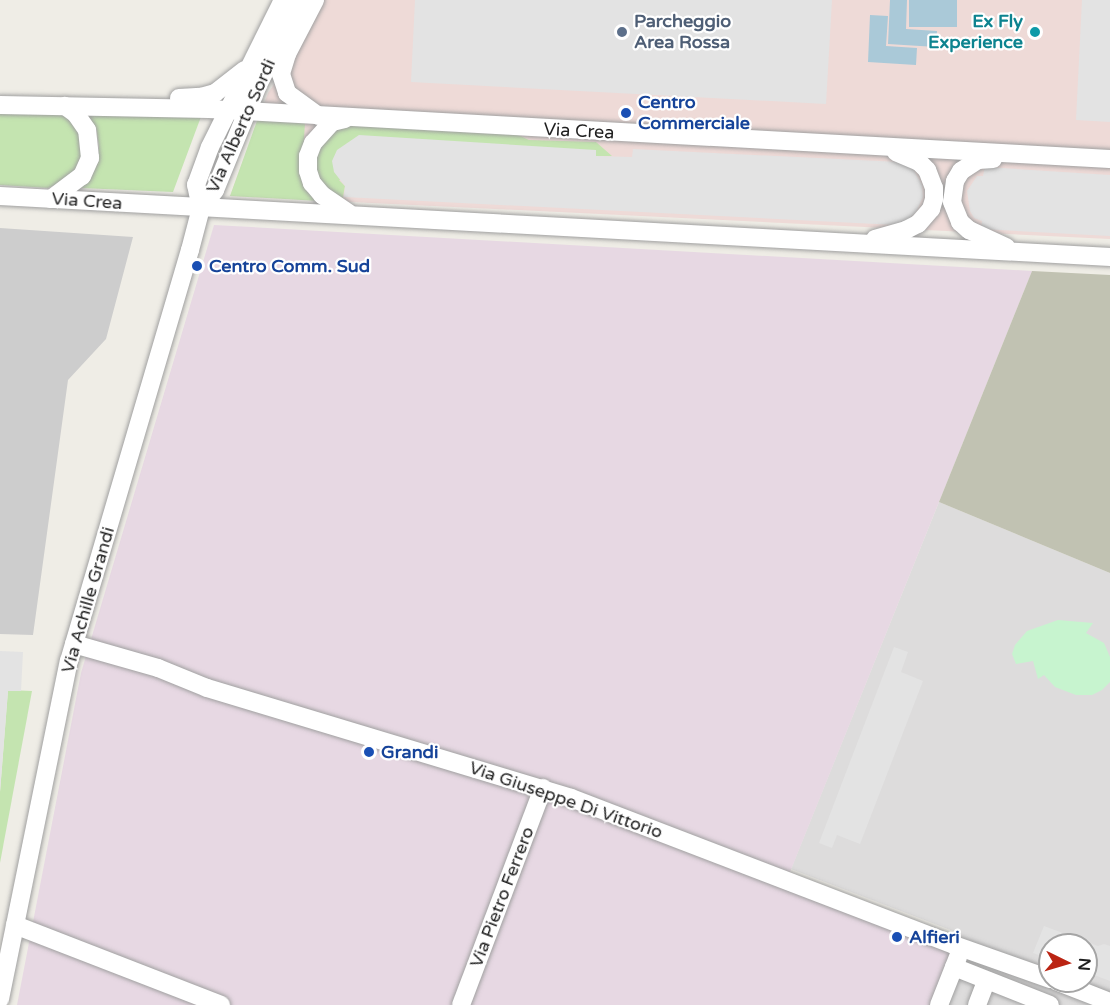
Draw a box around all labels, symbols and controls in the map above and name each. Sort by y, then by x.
place label: Parcheggio Area Rossa [634,11,731,54]
place label: Ex Fly Experience [928,11,1023,54]
marker: Parcheggio Area Rossa [615,25,629,39]
marker: Ex Fly Experience [1028,25,1042,39]
street label: Via Alberto Sordi [202,56,280,196]
place label: Centro Commerciale [638,92,750,134]
marker: Centro Commerciale [619,106,633,120]
street label: Via Crea [543,118,615,144]
street label: Via Crea [51,188,123,214]
place label: Centro Comm. Sud [209,255,370,277]
marker: Centro Comm. Sud [190,259,204,273]
street label: Via Achille Grandi [57,524,119,676]
place label: Grandi [381,741,438,763]
marker: Grandi [362,745,376,759]
street label: Via Giuseppe Di Vittorio [466,757,666,843]
street label: Via Pietro Ferrero [465,824,539,970]
place label: Alfieri [909,926,960,948]
marker: Alfieri [890,930,904,944]
north arrow [1038,933,1098,993]
text: N [1073,957,1094,972]

